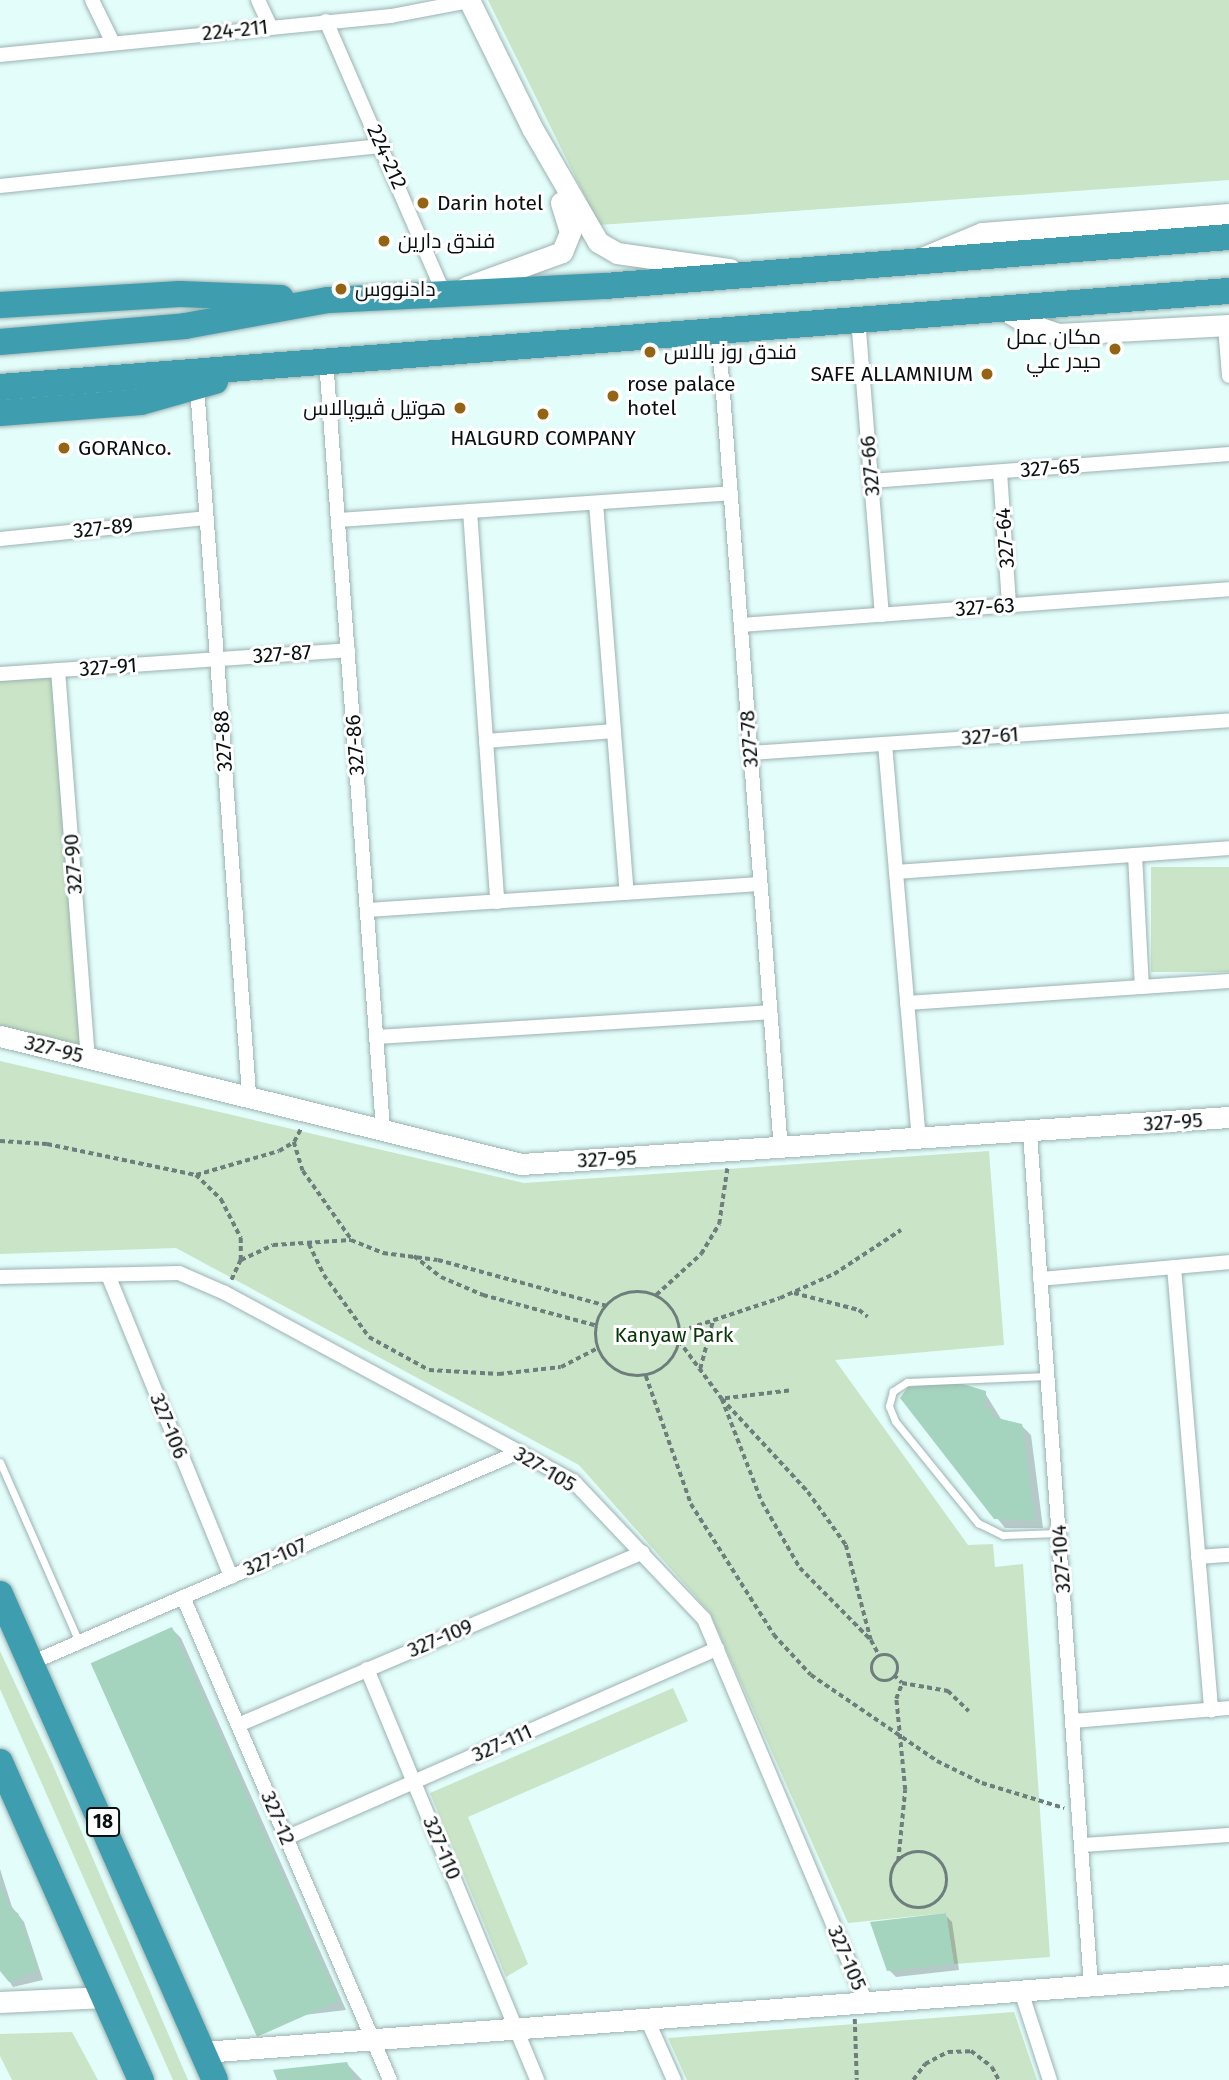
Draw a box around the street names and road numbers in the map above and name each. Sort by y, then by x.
street label: 224-211 [201,14,269,46]
street label: 224-212 [362,121,412,193]
street label: 327-66 [855,435,885,497]
street label: 327-65 [1019,453,1081,483]
street label: 327-64 [990,507,1020,569]
street label: 327-89 [72,512,134,544]
street label: 327-63 [954,592,1016,622]
street label: 327-87 [252,639,312,669]
street label: 327-91 [78,652,138,682]
street label: 327-78 [734,709,764,769]
street label: 327-88 [208,710,238,772]
street label: 327-86 [340,714,370,776]
street label: 327-61 [960,721,1020,751]
street label: 327-90 [58,833,88,895]
street label: 327-95 [22,1030,86,1068]
street label: 327-95 [1142,1107,1204,1137]
street label: 327-95 [577,1145,637,1173]
street label: 327-106 [144,1389,194,1463]
street label: 327-105 [509,1441,581,1497]
street label: 327-104 [1046,1524,1076,1594]
street label: 327-107 [239,1532,311,1582]
street label: 327-109 [404,1613,476,1663]
street label: 327-111 [468,1719,536,1767]
street label: 327-12 [255,1787,301,1849]
road number: 18 [86,1806,120,1838]
street label: 327-110 [417,1813,467,1883]
street label: 327-105 [822,1922,872,1994]

